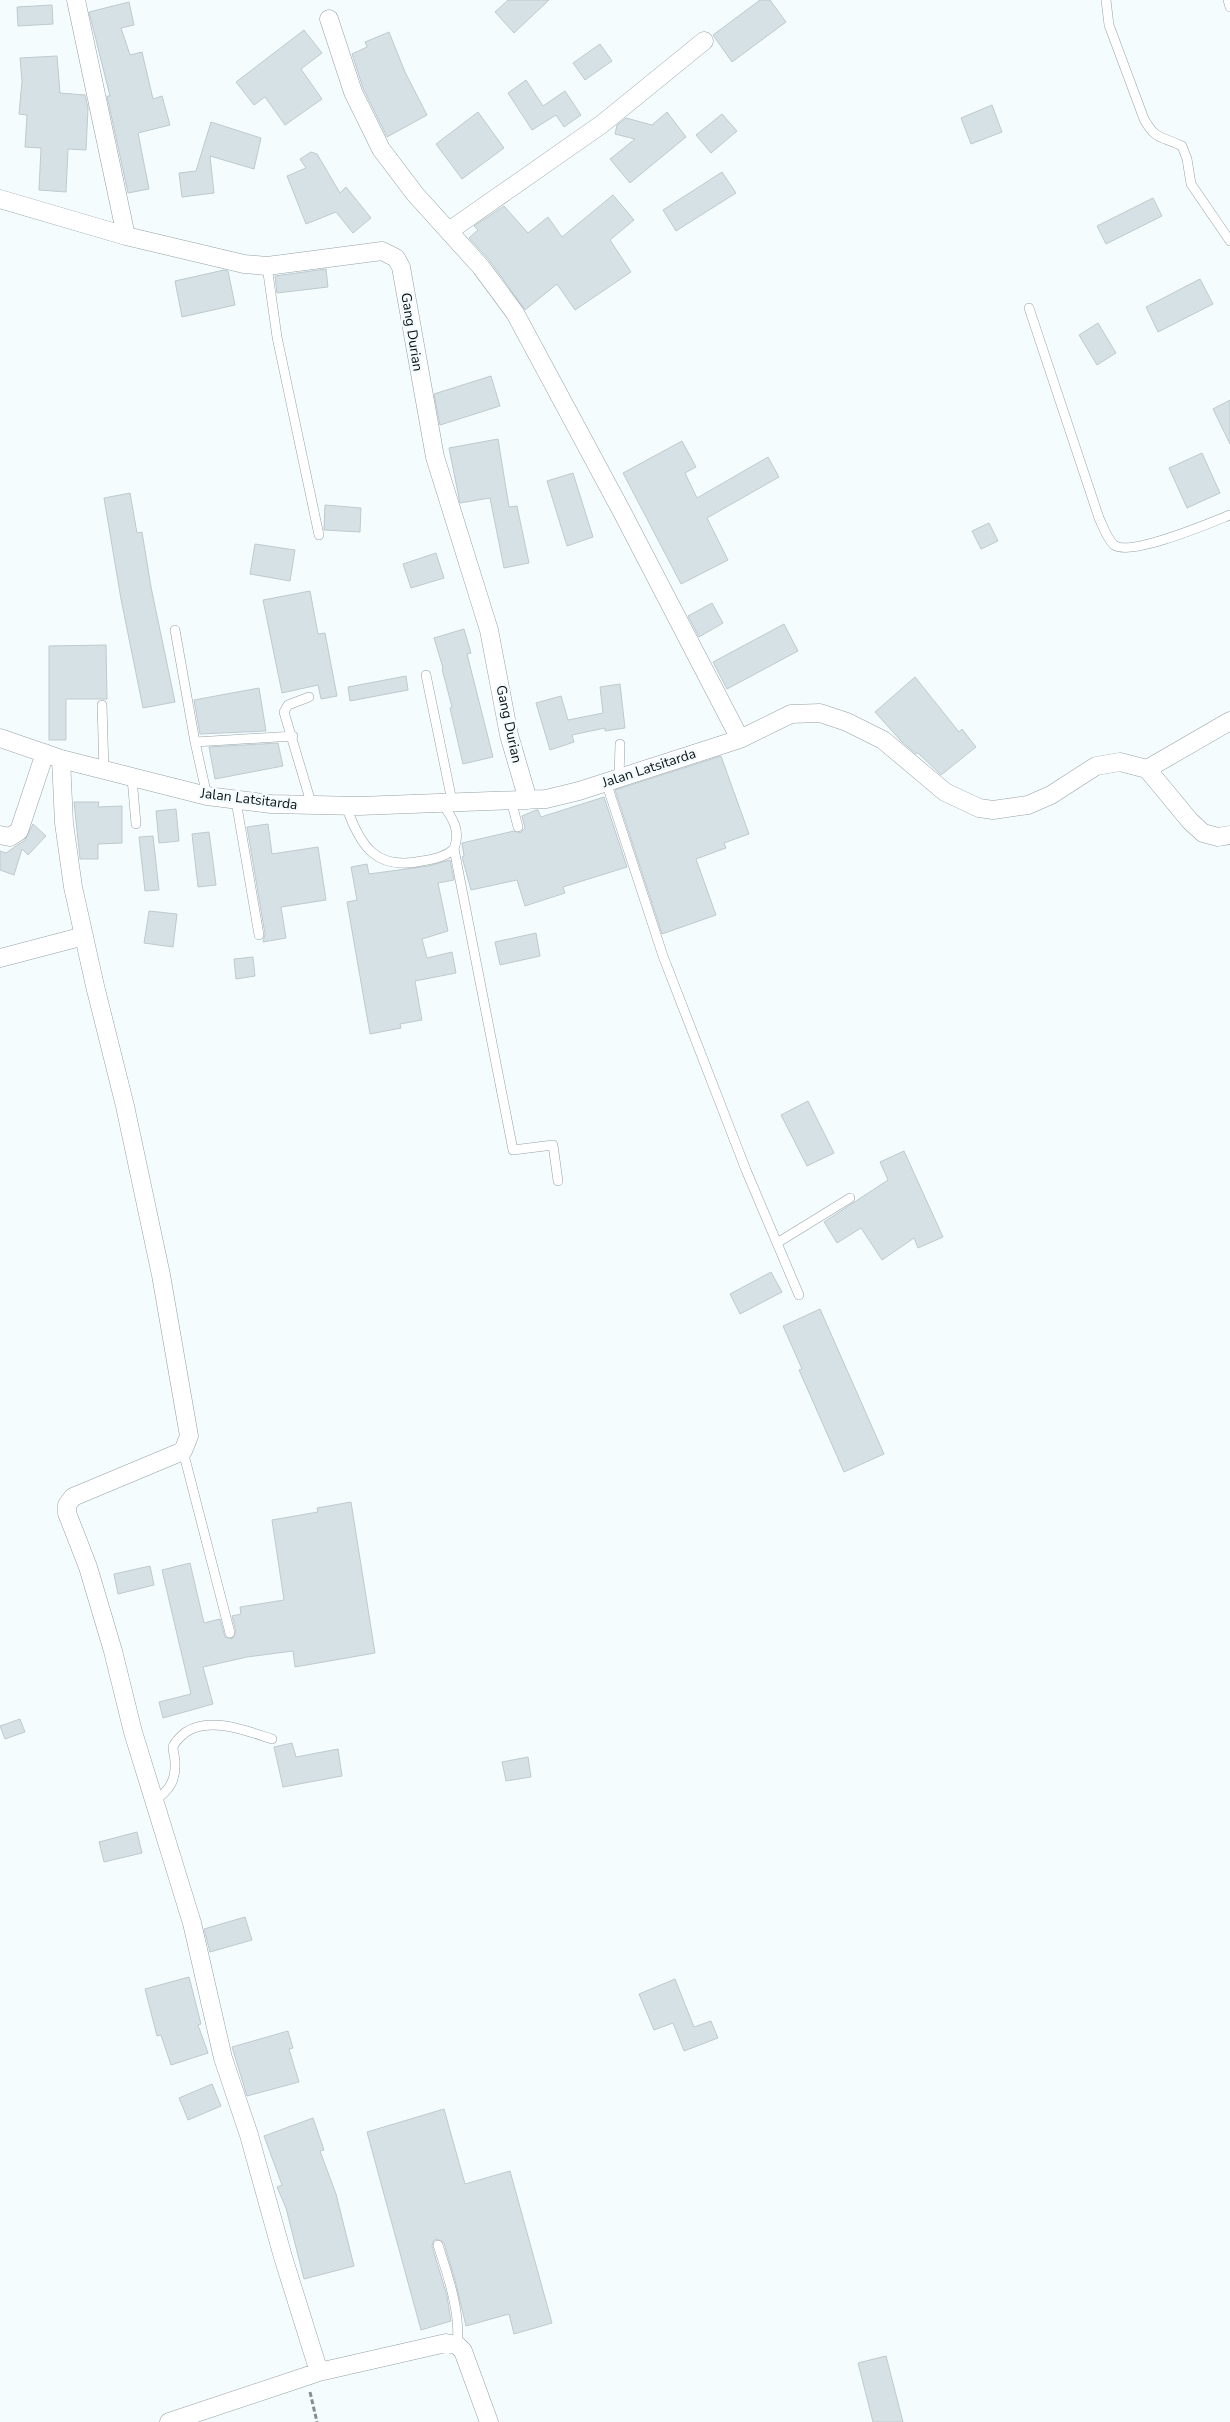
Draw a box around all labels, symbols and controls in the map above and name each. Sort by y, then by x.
street label: Gang Durian [396,291,428,373]
street label: Gang Durian [491,683,527,765]
street label: Jalan Latsitarda [599,744,698,792]
street label: Jalan Latsitarda [198,783,299,814]

